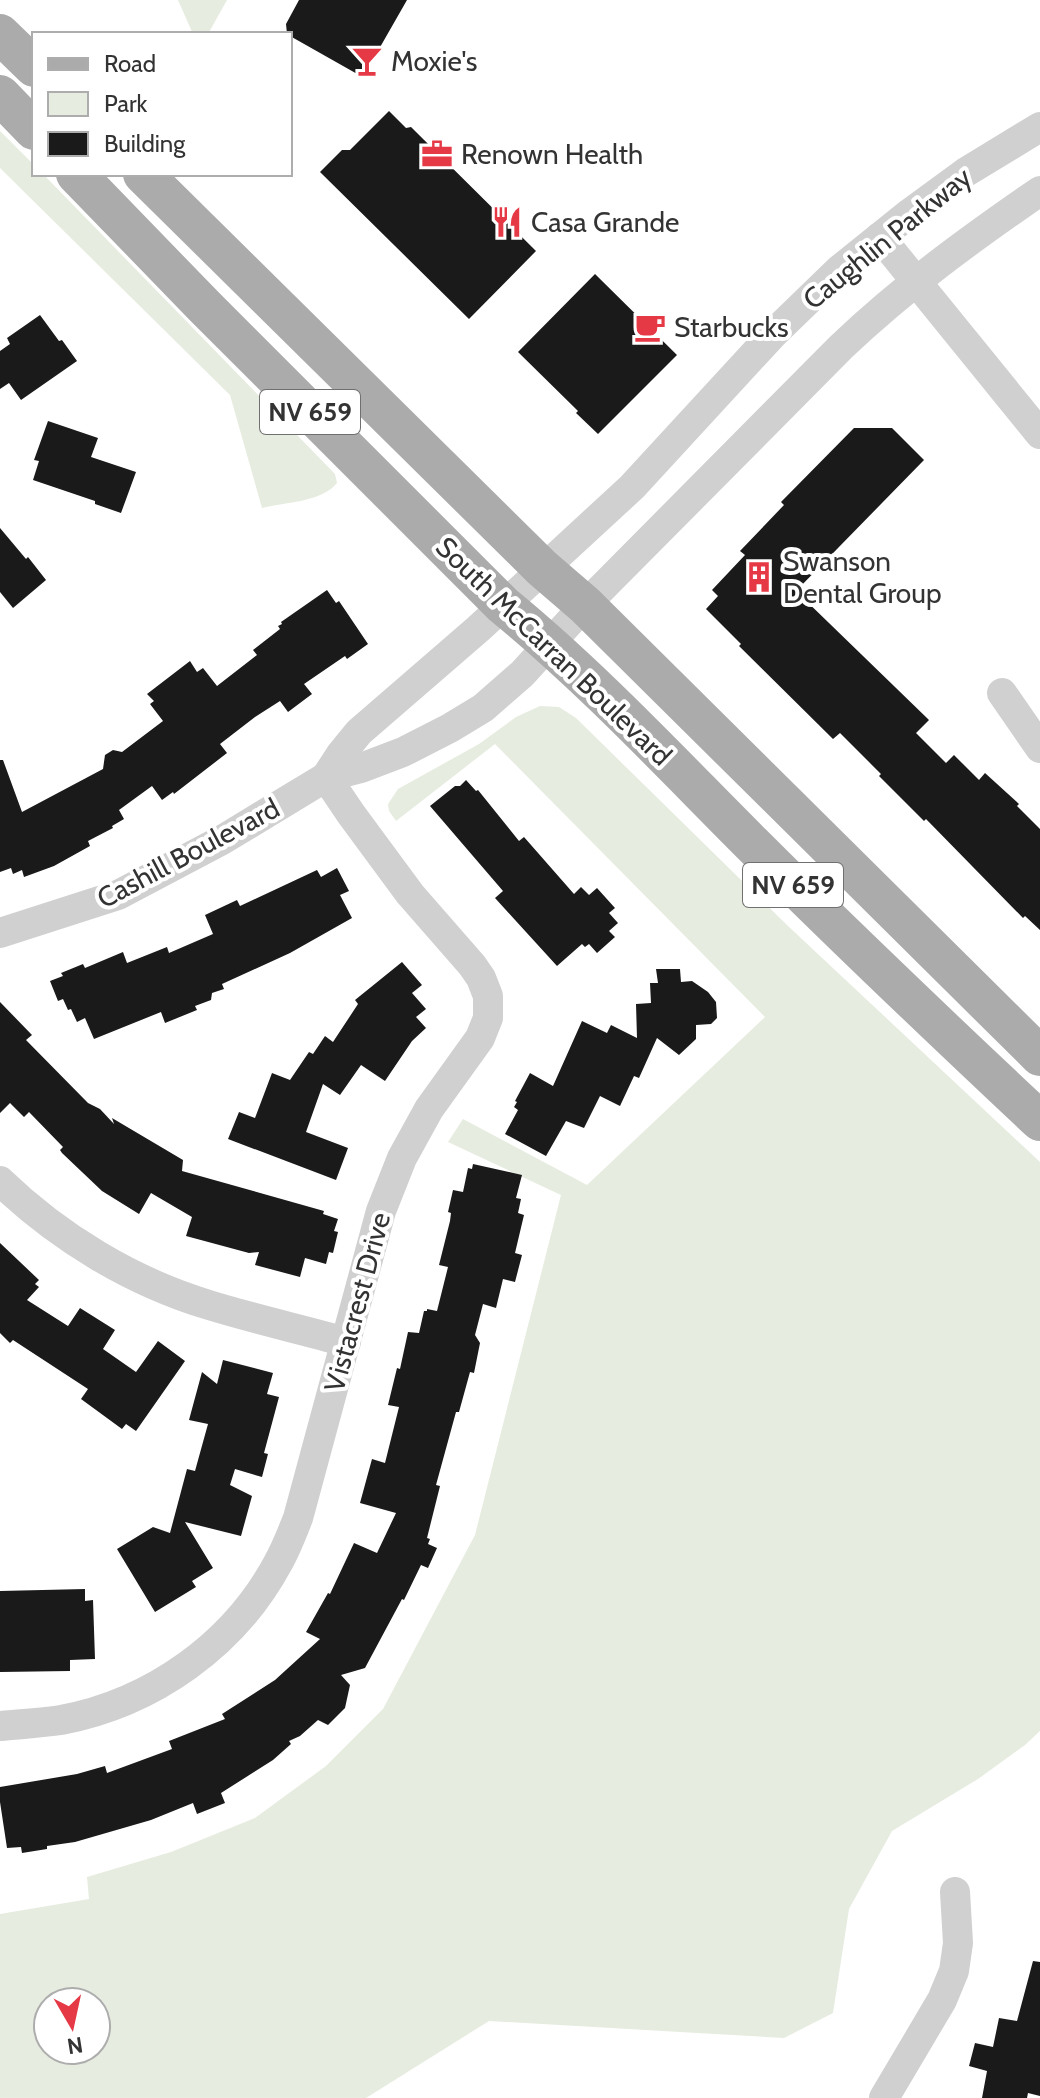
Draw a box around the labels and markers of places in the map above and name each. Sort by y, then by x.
bar icon: Moxie's [350,44,384,78]
place label: Moxie's [391,44,477,78]
office icon: Renown Health [420,137,454,171]
place label: Renown Health [461,137,643,171]
restaurant icon: Casa Grande [490,205,524,239]
place label: Casa Grande [531,205,679,239]
cafe icon: Starbucks [633,310,667,344]
place label: Starbucks [674,310,789,344]
place label: Swanson Dental Group [783,544,942,610]
building icon: Swanson Dental Group [742,560,776,594]

